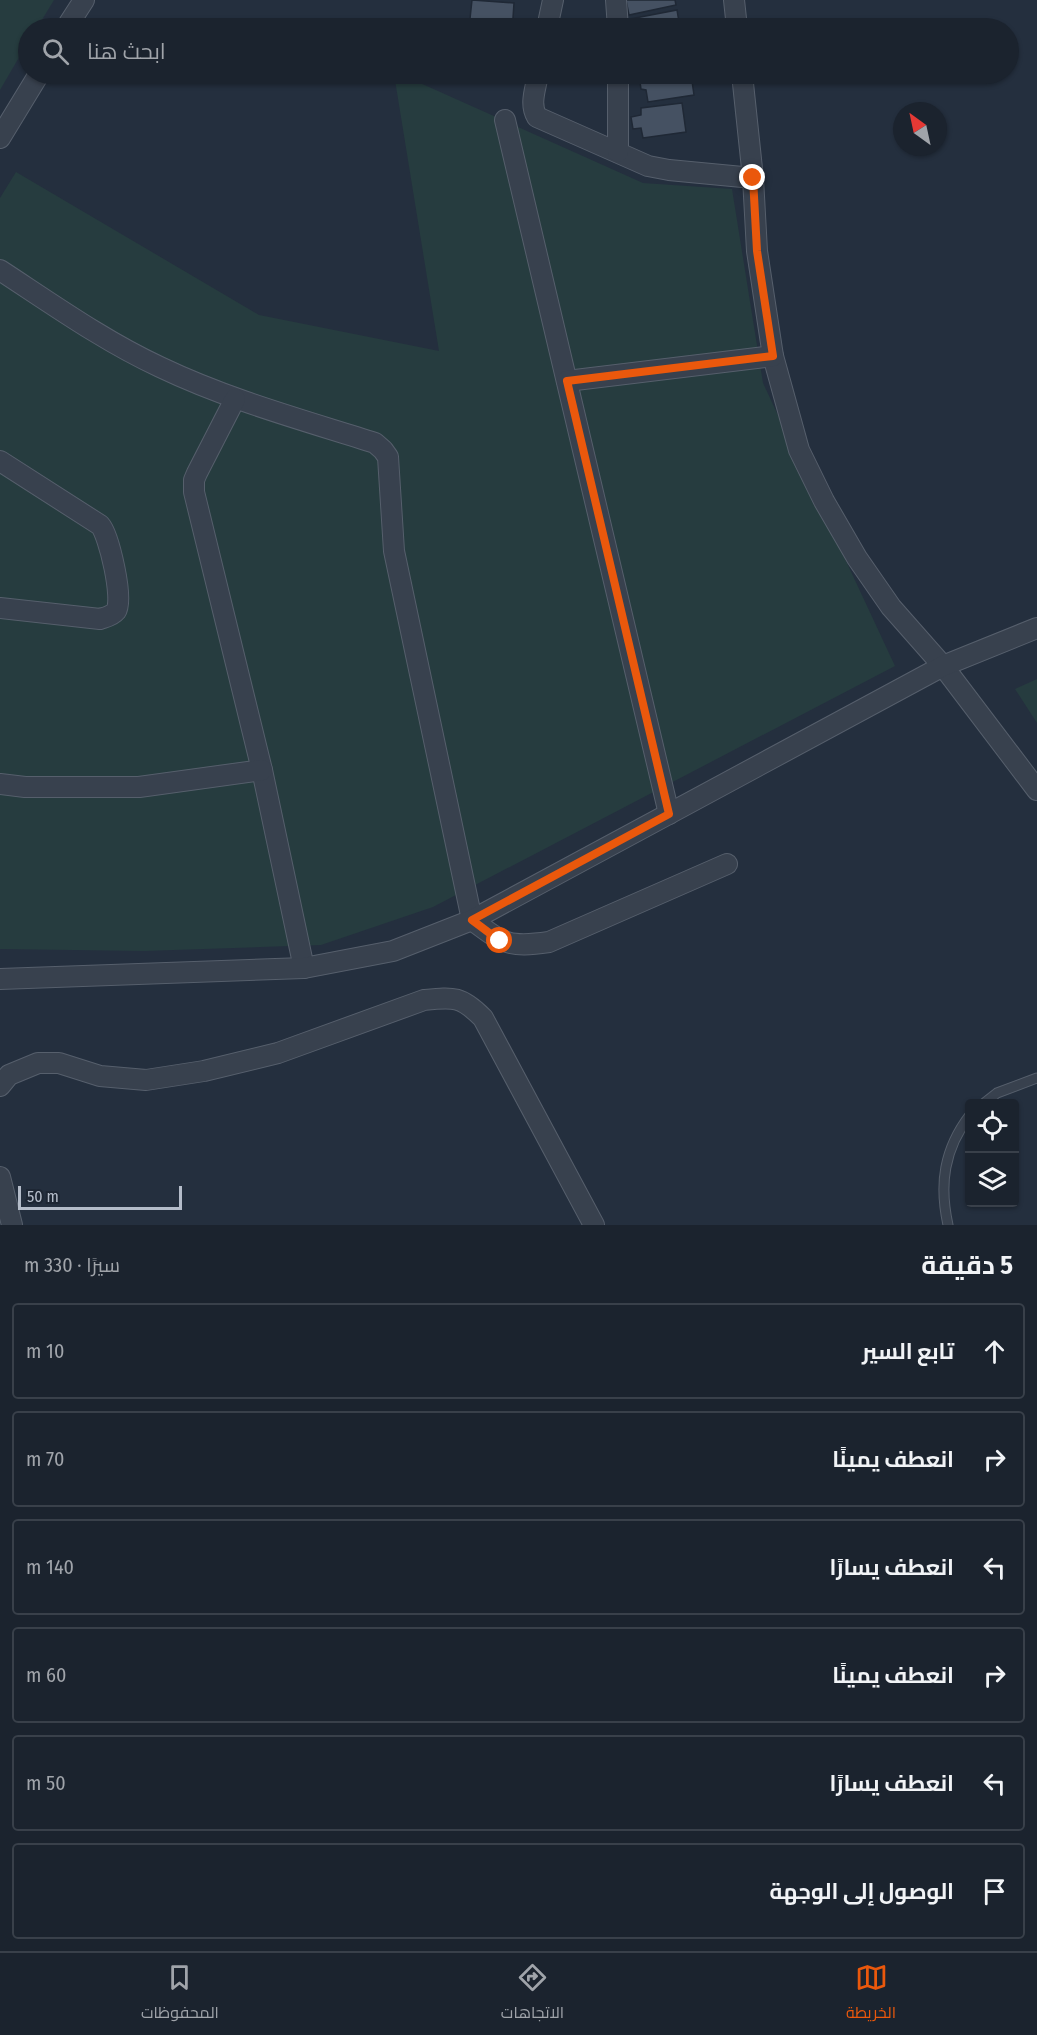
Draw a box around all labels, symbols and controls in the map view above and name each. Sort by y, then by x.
search box [18,18,1019,84]
icon: search [39,35,72,68]
text: ابحث هنا [87,38,166,65]
north arrow [893,102,947,156]
route end [739,164,765,190]
route start [486,927,512,953]
map controls [965,1099,1019,1207]
button: locate [965,1099,1019,1153]
button: layers [965,1153,1019,1207]
scale bar [18,1183,182,1210]
text: 50 m [27,1187,59,1206]
text: 5 دقيقة [921,1250,1013,1281]
text: سيرًا · 330 m [24,1253,120,1277]
icon: ahead [978,1335,1011,1368]
text: تابع السير [862,1338,954,1365]
text: 10 m [26,1339,64,1363]
icon: right [978,1443,1011,1476]
text: انعطف يمينًا [832,1446,954,1473]
text: 70 m [26,1447,64,1471]
icon: left [978,1551,1011,1584]
text: انعطف يسارًا [829,1554,954,1581]
text: 140 m [26,1555,74,1579]
icon: right [978,1659,1011,1692]
text: انعطف يمينًا [832,1662,954,1689]
text: 60 m [26,1663,66,1687]
icon: left [978,1767,1011,1800]
text: انعطف يسارًا [829,1770,954,1797]
text: 50 m [26,1771,66,1795]
icon: arrive [978,1875,1011,1908]
text: الوصول إلى الوجهة [770,1878,954,1905]
tab: المحفوظات [141,1961,219,2027]
tab: الاتجاهات [501,1961,564,2027]
tab: الخريطة [846,1961,896,2027]

